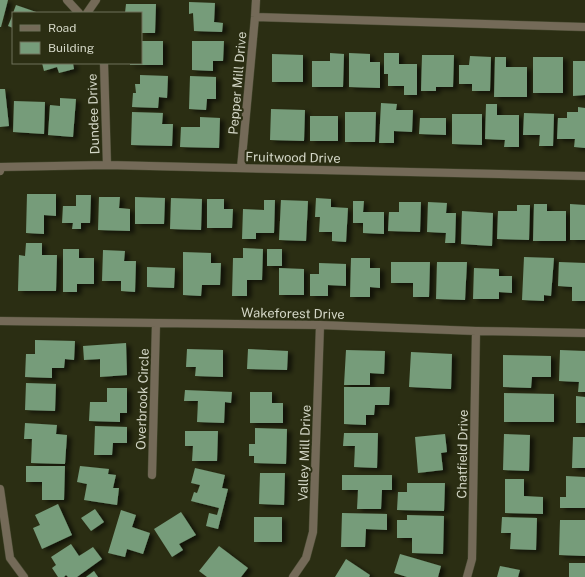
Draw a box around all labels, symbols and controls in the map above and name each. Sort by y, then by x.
legend [12,12,142,64]
text: Road [48,21,76,35]
street label: Pepper Mill Drive [226,31,249,135]
text: Building [48,41,94,55]
street label: Dundee Drive [85,73,102,155]
street label: Fruitwood Drive [245,149,341,166]
street label: Wakeforest Drive [241,305,345,322]
street label: Overbrook Circle [133,348,152,450]
street label: Valley Mill Drive [295,404,314,502]
street label: Chatfield Drive [454,409,471,499]

